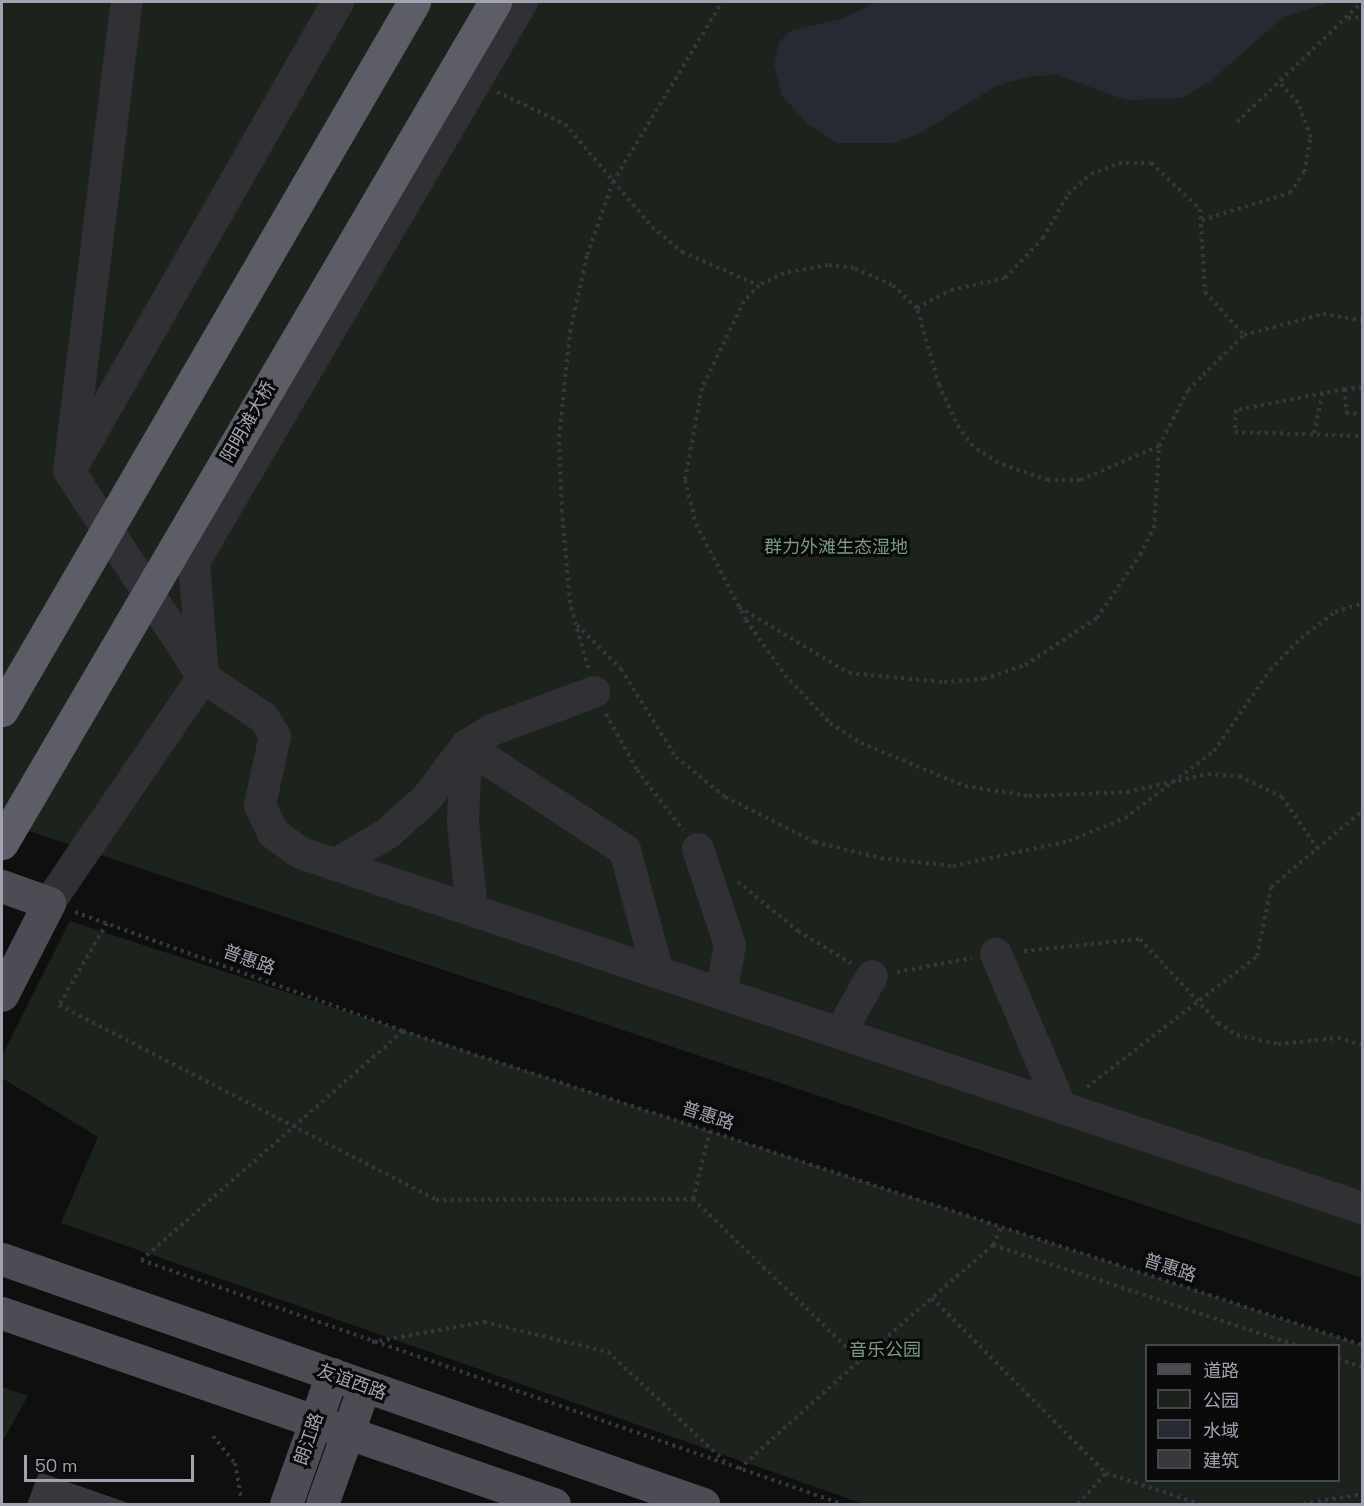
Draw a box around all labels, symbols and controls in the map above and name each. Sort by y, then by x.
street label: 阳明滩大桥 [216,378,280,466]
park label: 群力外滩生态湿地 [764,536,908,558]
street label: 普惠路 [220,941,278,979]
street label: 普惠路 [679,1097,737,1135]
street label: 普惠路 [1141,1249,1199,1287]
park label: 音乐公园 [849,1339,921,1361]
legend [1145,1344,1340,1482]
text: 道路 [1203,1359,1239,1382]
street label: 友谊西路 [314,1360,390,1404]
text: 公园 [1203,1389,1239,1412]
street label: 朗江路 [290,1410,328,1468]
text: 水域 [1203,1419,1239,1442]
scale bar [27,1443,196,1481]
text: 建筑 [1203,1449,1239,1472]
text: 50 m [35,1454,77,1477]

